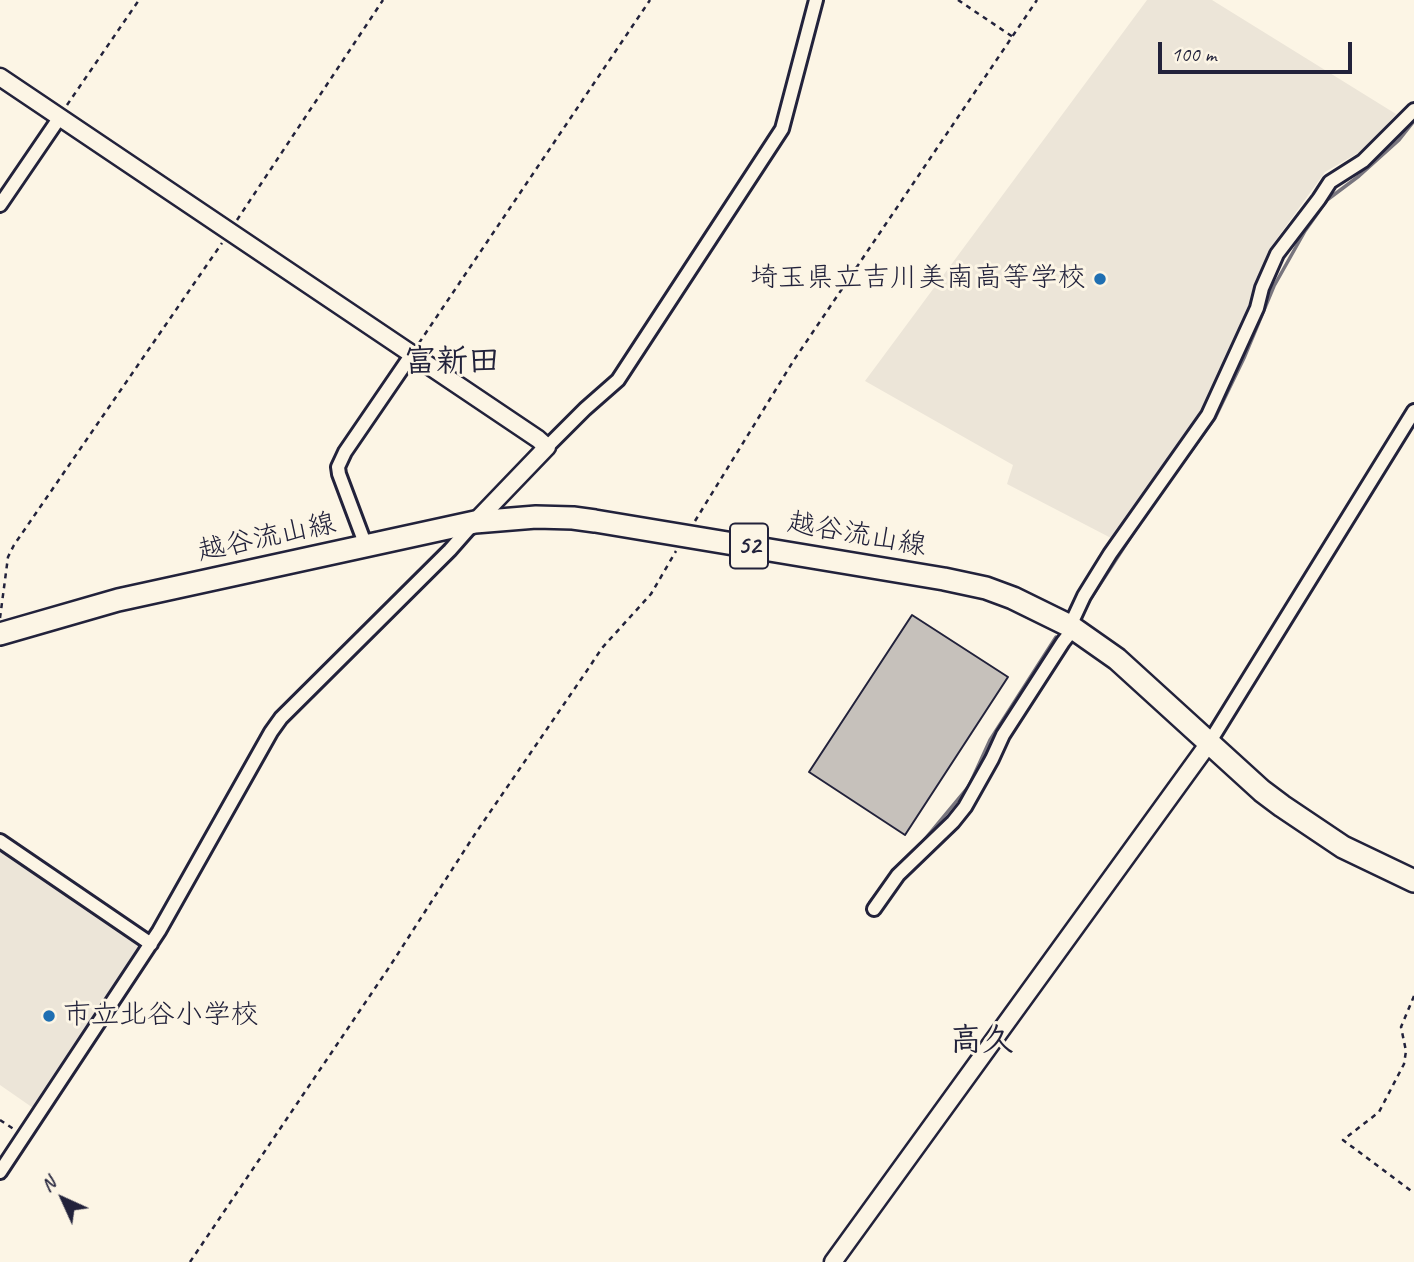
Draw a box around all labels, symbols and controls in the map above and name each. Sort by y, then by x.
scale bar [1162,28,1356,72]
text: 100 m [1171,41,1216,67]
place label: 埼玉県立吉川美南高等学校 [750,262,1086,296]
marker: 埼玉県立吉川美南高等学校 [1092,271,1108,287]
district label: 富新田 [404,344,500,382]
street label: 越谷流山線 [785,506,929,564]
street label: 越谷流山線 [195,507,339,569]
road number: 52 [730,524,768,568]
place label: 市立北谷小学校 [63,999,259,1033]
marker: 市立北谷小学校 [41,1008,57,1024]
district label: 高久 [950,1023,1014,1061]
north arrow [28,1164,98,1234]
text: N [36,1172,61,1197]

